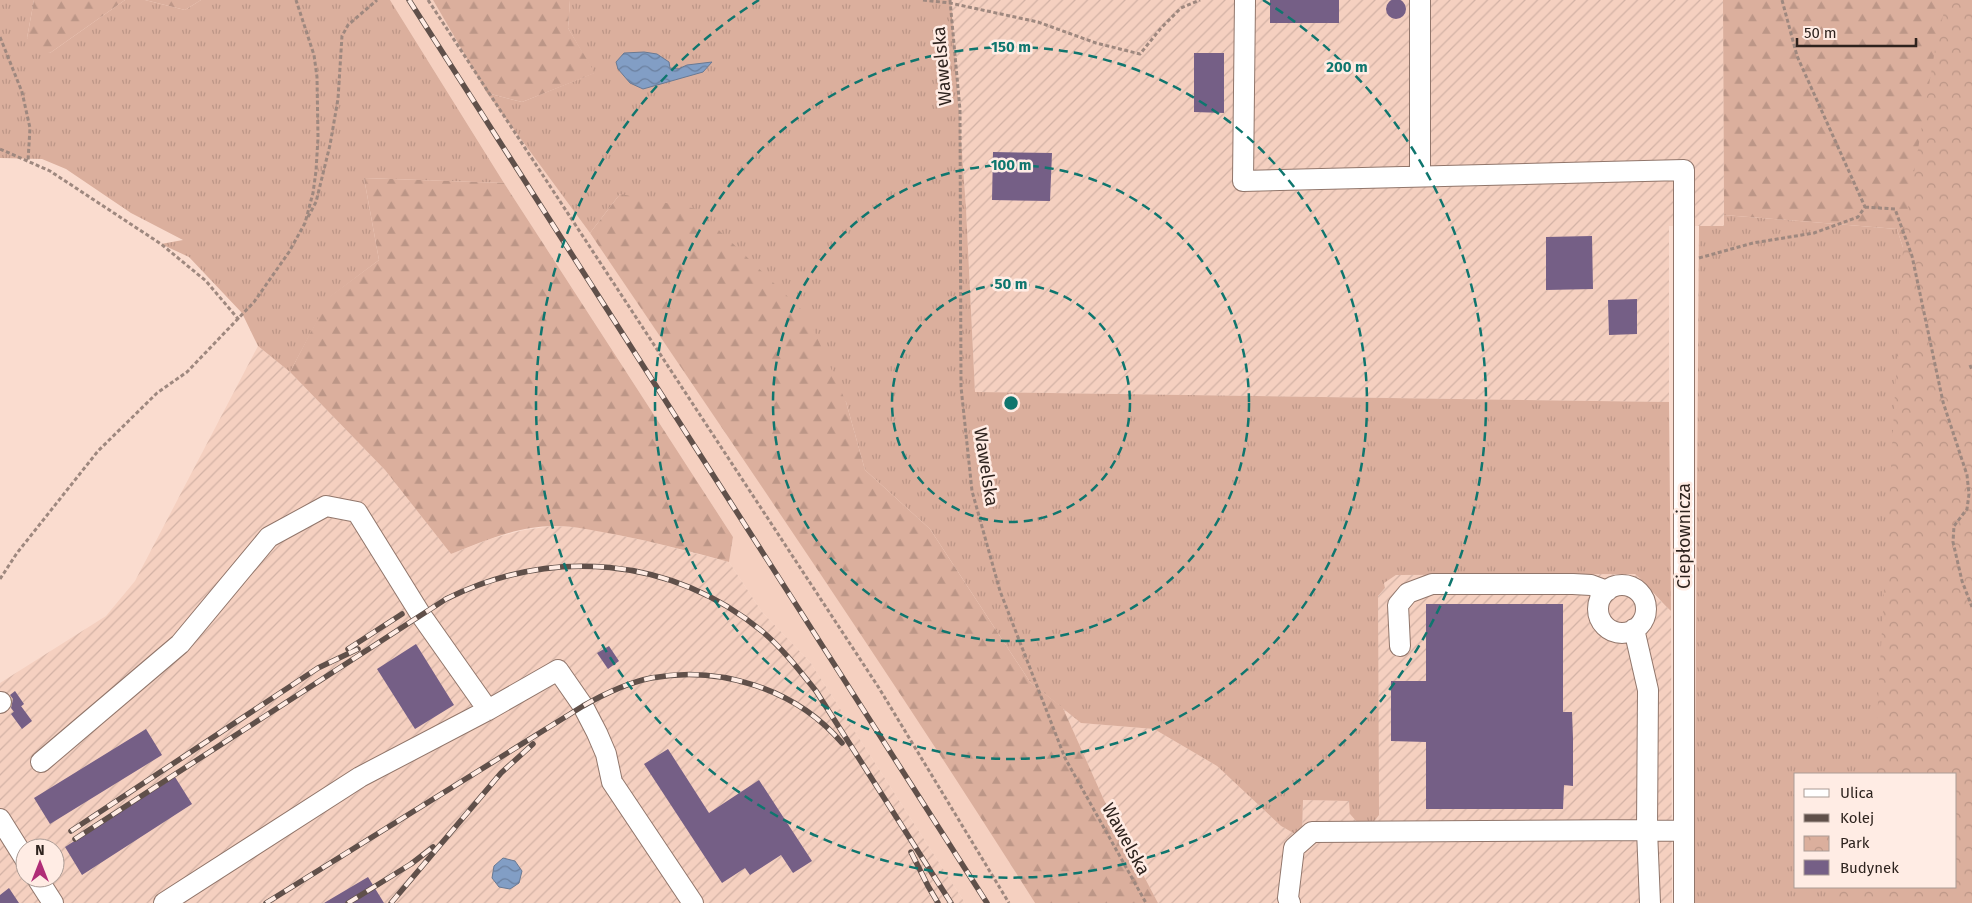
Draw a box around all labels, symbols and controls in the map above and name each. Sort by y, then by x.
scale bar [1797,15,1916,47]
text: 50 m [1804,24,1837,42]
street label: Wawelska [928,26,956,106]
text: 150 m [991,38,1031,56]
text: 200 m [1326,58,1368,76]
text: 100 m [991,156,1031,174]
text: 50 m [994,275,1028,293]
centre of rings [1002,394,1020,412]
street label: Wawelska [969,426,1003,508]
street label: Ciepłownicza [1673,483,1695,589]
legend [1794,773,1957,888]
text: Ulica [1840,784,1874,802]
street label: Wawelska [1097,799,1155,879]
text: Kolej [1840,809,1874,827]
text: Park [1840,834,1870,852]
north arrow [15,838,65,888]
text: N [35,842,45,859]
text: Budynek [1840,859,1899,877]

